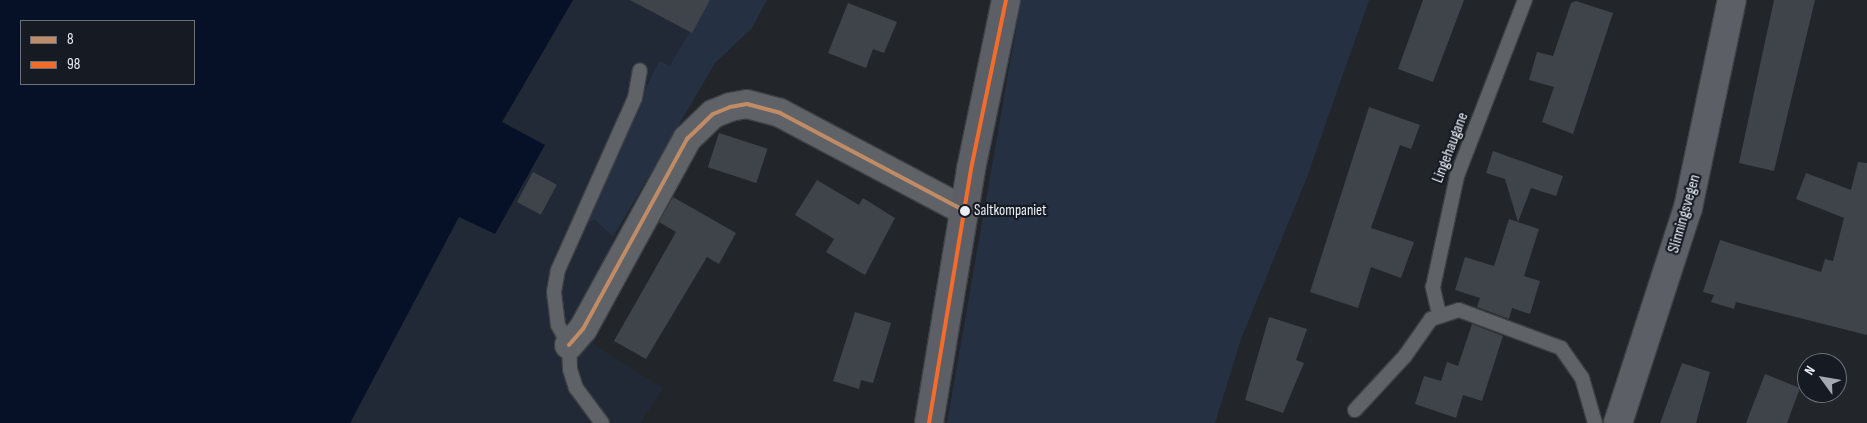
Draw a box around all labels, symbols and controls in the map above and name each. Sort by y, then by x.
legend [20,20,195,85]
text: 8 [67,30,74,49]
text: 98 [67,55,80,74]
street label: Lingehaugane [1429,110,1473,186]
street label: Slinningsvegen [1665,173,1705,255]
place label: Saltkompaniet [974,202,1047,220]
marker: Saltkompaniet [960,206,970,216]
north arrow [1797,353,1847,403]
text: N [1801,363,1819,378]

